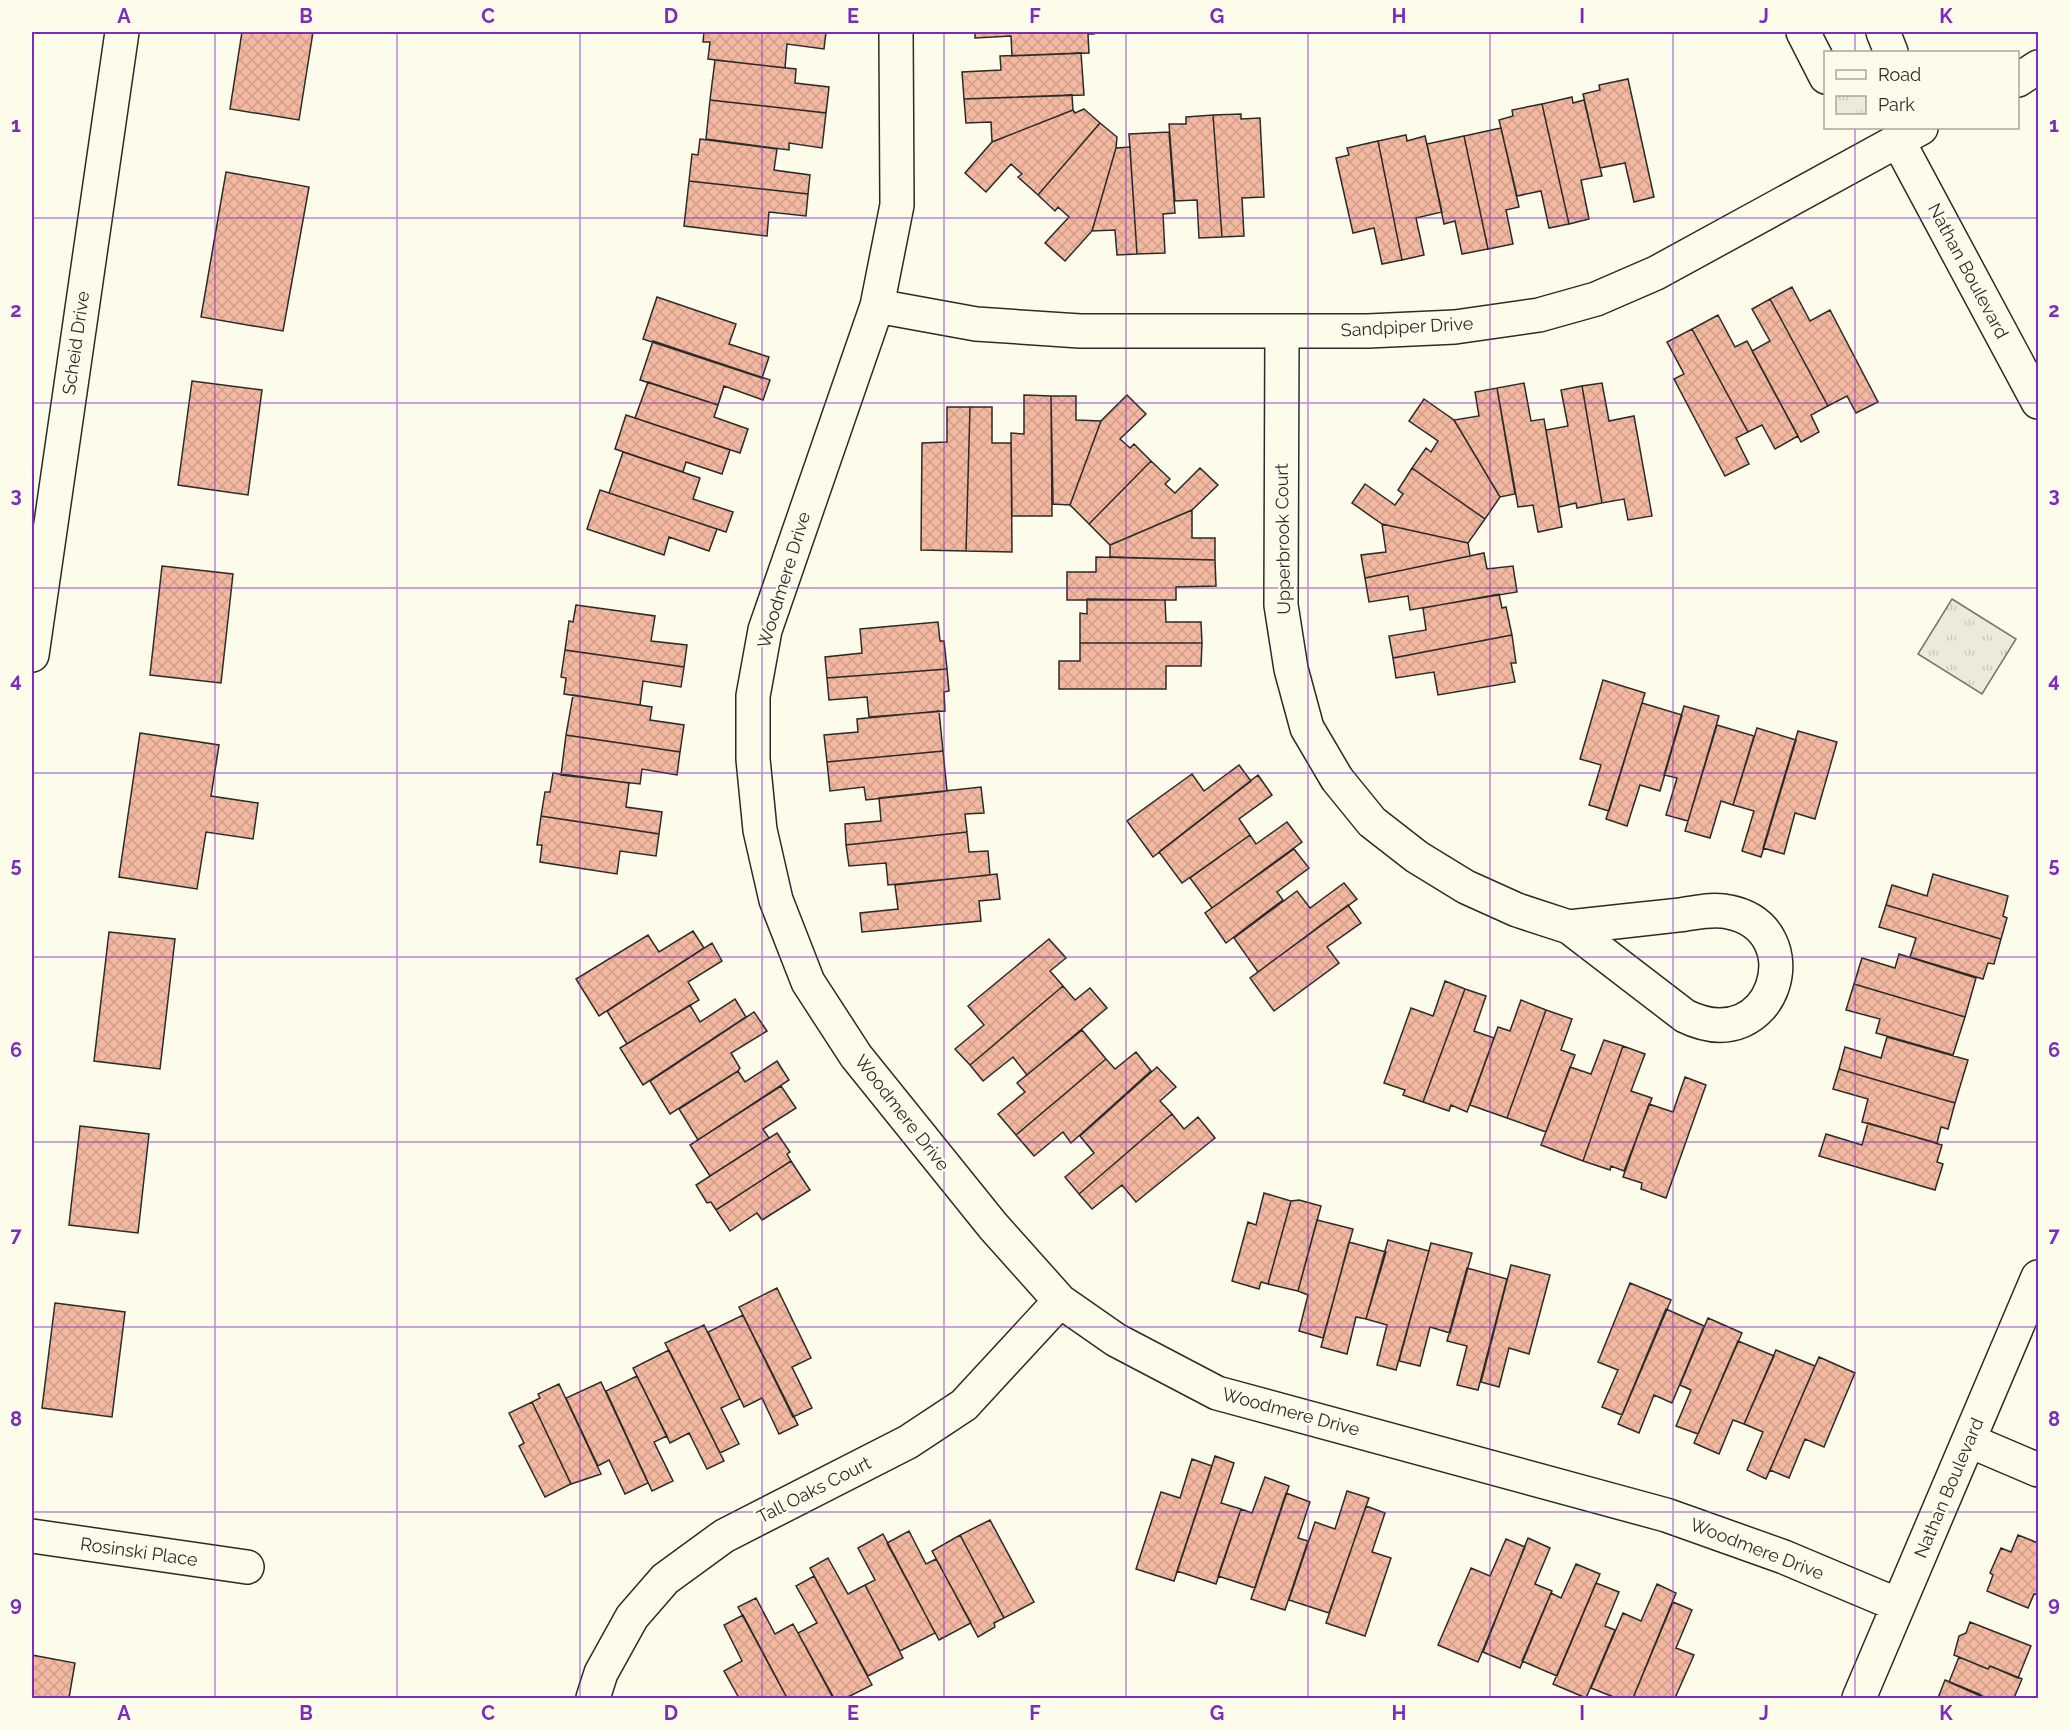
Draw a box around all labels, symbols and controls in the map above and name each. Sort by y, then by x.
text: A [117,4,131,28]
text: B [299,4,313,28]
text: C [481,4,495,28]
text: D [664,4,678,28]
text: E [847,4,859,28]
text: F [1029,4,1041,28]
text: G [1210,4,1224,28]
text: H [1392,4,1406,28]
text: I [1579,4,1585,28]
text: J [1759,4,1769,28]
text: K [1939,4,1953,28]
legend [1824,51,2019,129]
text: Road [1878,64,1921,85]
text: Park [1878,94,1915,115]
text: 1 [11,113,21,137]
text: 1 [2049,113,2059,137]
street label: Nathan Boulevard [1924,200,2013,342]
street label: Scheid Drive [58,289,93,396]
text: 2 [10,298,22,322]
text: 2 [2048,298,2060,322]
street label: Sandpiper Drive [1340,313,1474,340]
street label: Upperbrook Court [1271,463,1294,615]
text: 3 [10,483,22,507]
text: 3 [2048,483,2060,507]
street label: Woodmere Drive [753,509,814,651]
text: 4 [10,668,22,692]
text: 4 [2048,668,2060,692]
text: 5 [10,853,22,877]
text: 5 [2048,853,2060,877]
text: 6 [10,1038,22,1062]
text: 6 [2048,1038,2060,1062]
street label: Woodmere Drive [851,1050,954,1175]
text: 7 [10,1223,22,1247]
text: 7 [2048,1223,2060,1247]
street label: Woodmere Drive [1220,1383,1363,1440]
text: 8 [10,1407,22,1431]
text: 8 [2048,1407,2060,1431]
street label: Nathan Boulevard [1910,1415,1988,1561]
street label: Tall Oaks Court [753,1452,874,1527]
street label: Woodmere Drive [1687,1513,1827,1584]
street label: Rosinski Place [79,1533,200,1570]
text: 9 [10,1592,22,1616]
text: 9 [2048,1592,2060,1616]
text: A [117,1701,131,1725]
text: B [299,1701,313,1725]
text: C [481,1701,495,1725]
text: D [664,1701,678,1725]
text: E [847,1701,859,1725]
text: F [1029,1701,1041,1725]
text: G [1210,1701,1224,1725]
text: H [1392,1701,1406,1725]
text: I [1579,1701,1585,1725]
text: J [1759,1701,1769,1725]
text: K [1939,1701,1953,1725]

